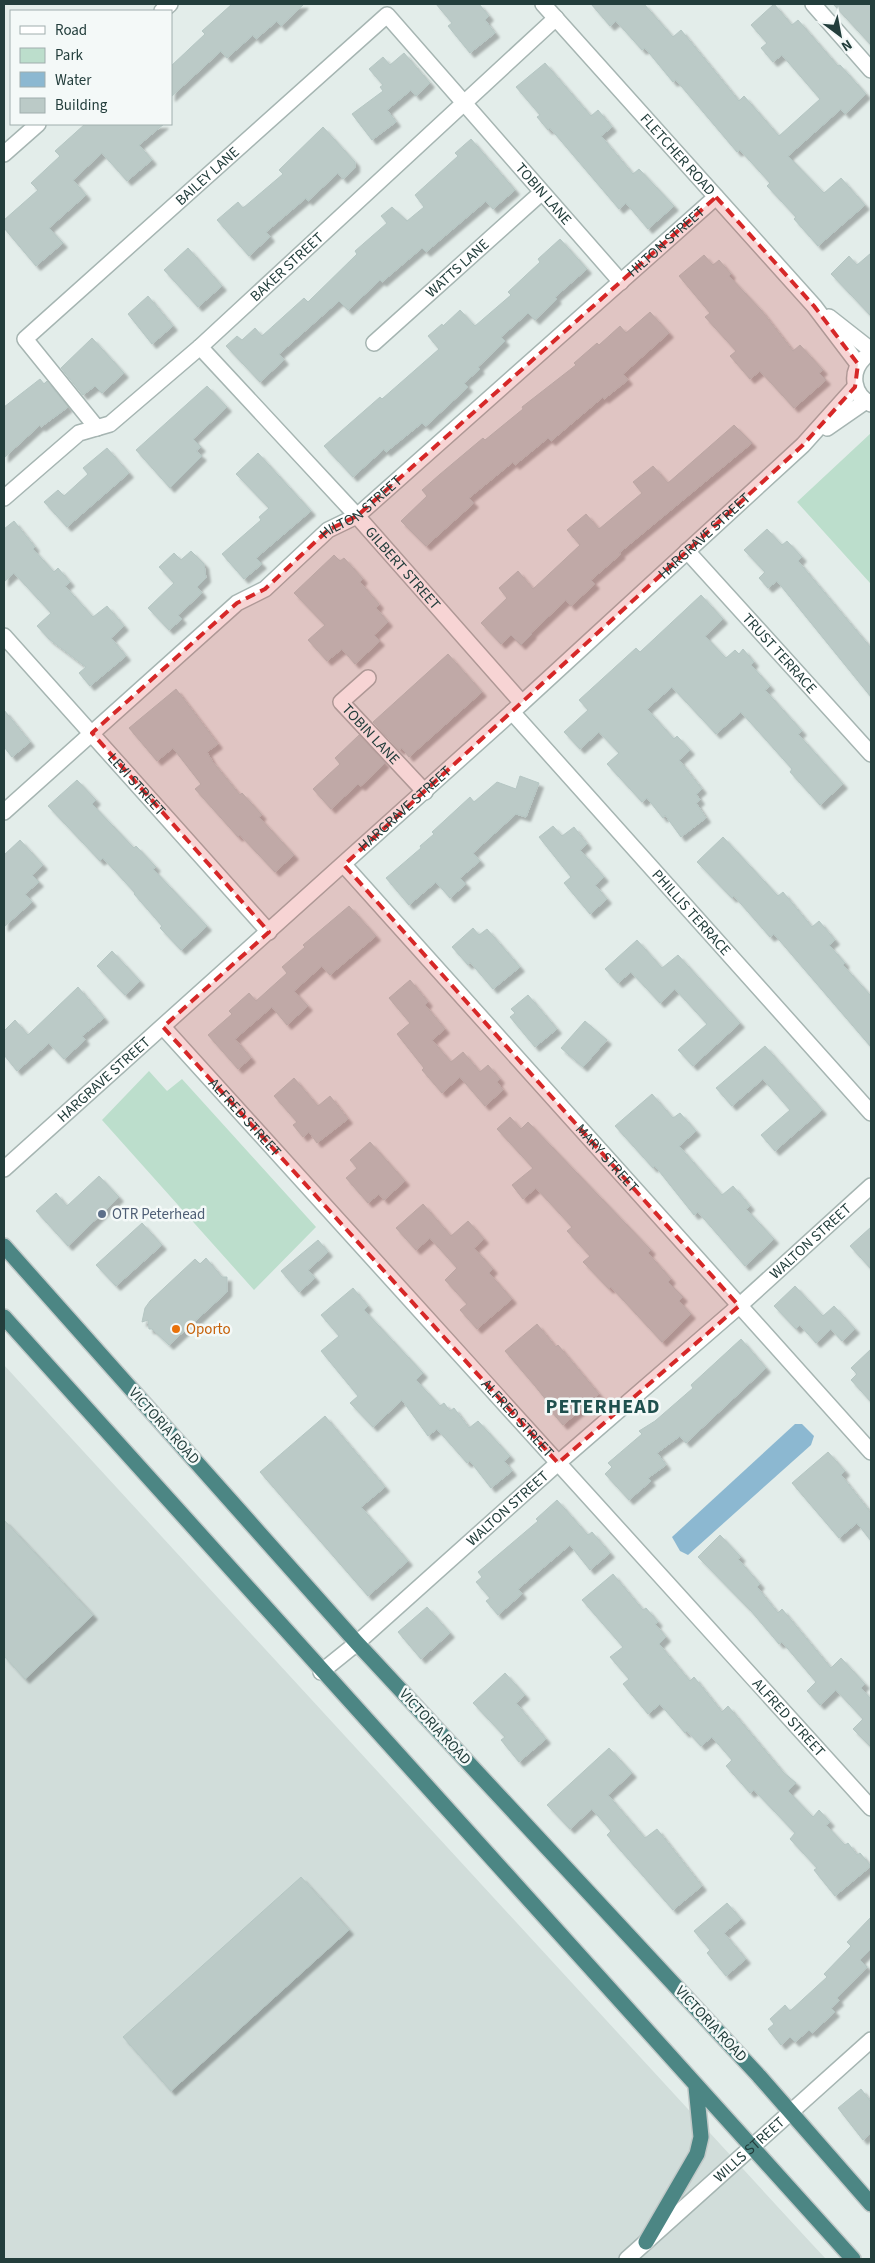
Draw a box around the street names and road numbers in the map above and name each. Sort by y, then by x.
street label: FLETCHER ROAD [635,109,720,200]
street label: BAILEY LANE [171,142,244,210]
street label: TOBIN LANE [511,158,577,229]
street label: HILTON STREET [622,201,709,282]
street label: BAKER STREET [245,228,328,306]
street label: WATTS LANE [421,234,494,302]
street label: HILTON STREET [315,470,407,543]
street label: HARGRAVE STREET [653,488,755,584]
street label: GILBERT STREET [360,522,445,614]
street label: TRUST TERRACE [738,608,822,698]
street label: TOBIN LANE [337,699,405,769]
street label: LEVI STREET [103,748,171,820]
street label: HARGRAVE STREET [353,761,456,856]
street label: PHILLIS TERRACE [647,865,736,960]
street label: HARGRAVE STREET [52,1032,155,1127]
street label: ALFRED STREET [204,1073,286,1161]
street label: MARY STREET [571,1119,644,1197]
street label: WALTON STREET [765,1198,856,1284]
street label: ALFRED STREET [476,1374,559,1462]
street label: VICTORIA ROAD [124,1383,204,1469]
street label: WALTON STREET [462,1466,553,1551]
street label: ALFRED STREET [748,1673,830,1762]
street label: VICTORIA ROAD [394,1684,476,1770]
street label: VICTORIA ROAD [670,1981,752,2067]
street label: WILLS STREET [709,2112,789,2187]

